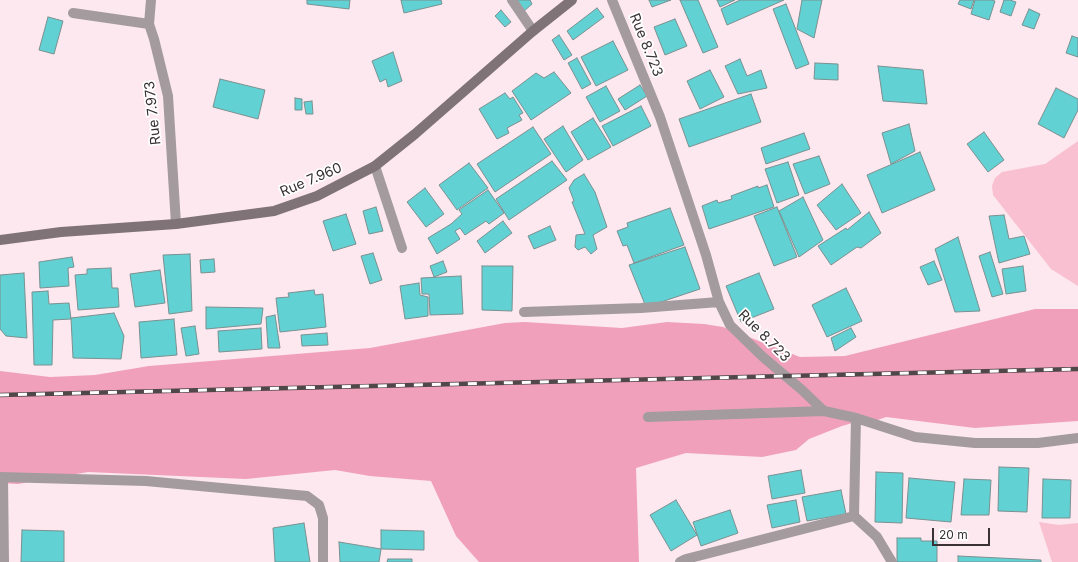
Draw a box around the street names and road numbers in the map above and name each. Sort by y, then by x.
street label: Rue 8.723 [626,11,666,79]
street label: Rue 7.973 [141,80,165,146]
street label: Rue 7.960 [277,159,345,201]
street label: Rue 8.723 [734,306,794,366]

